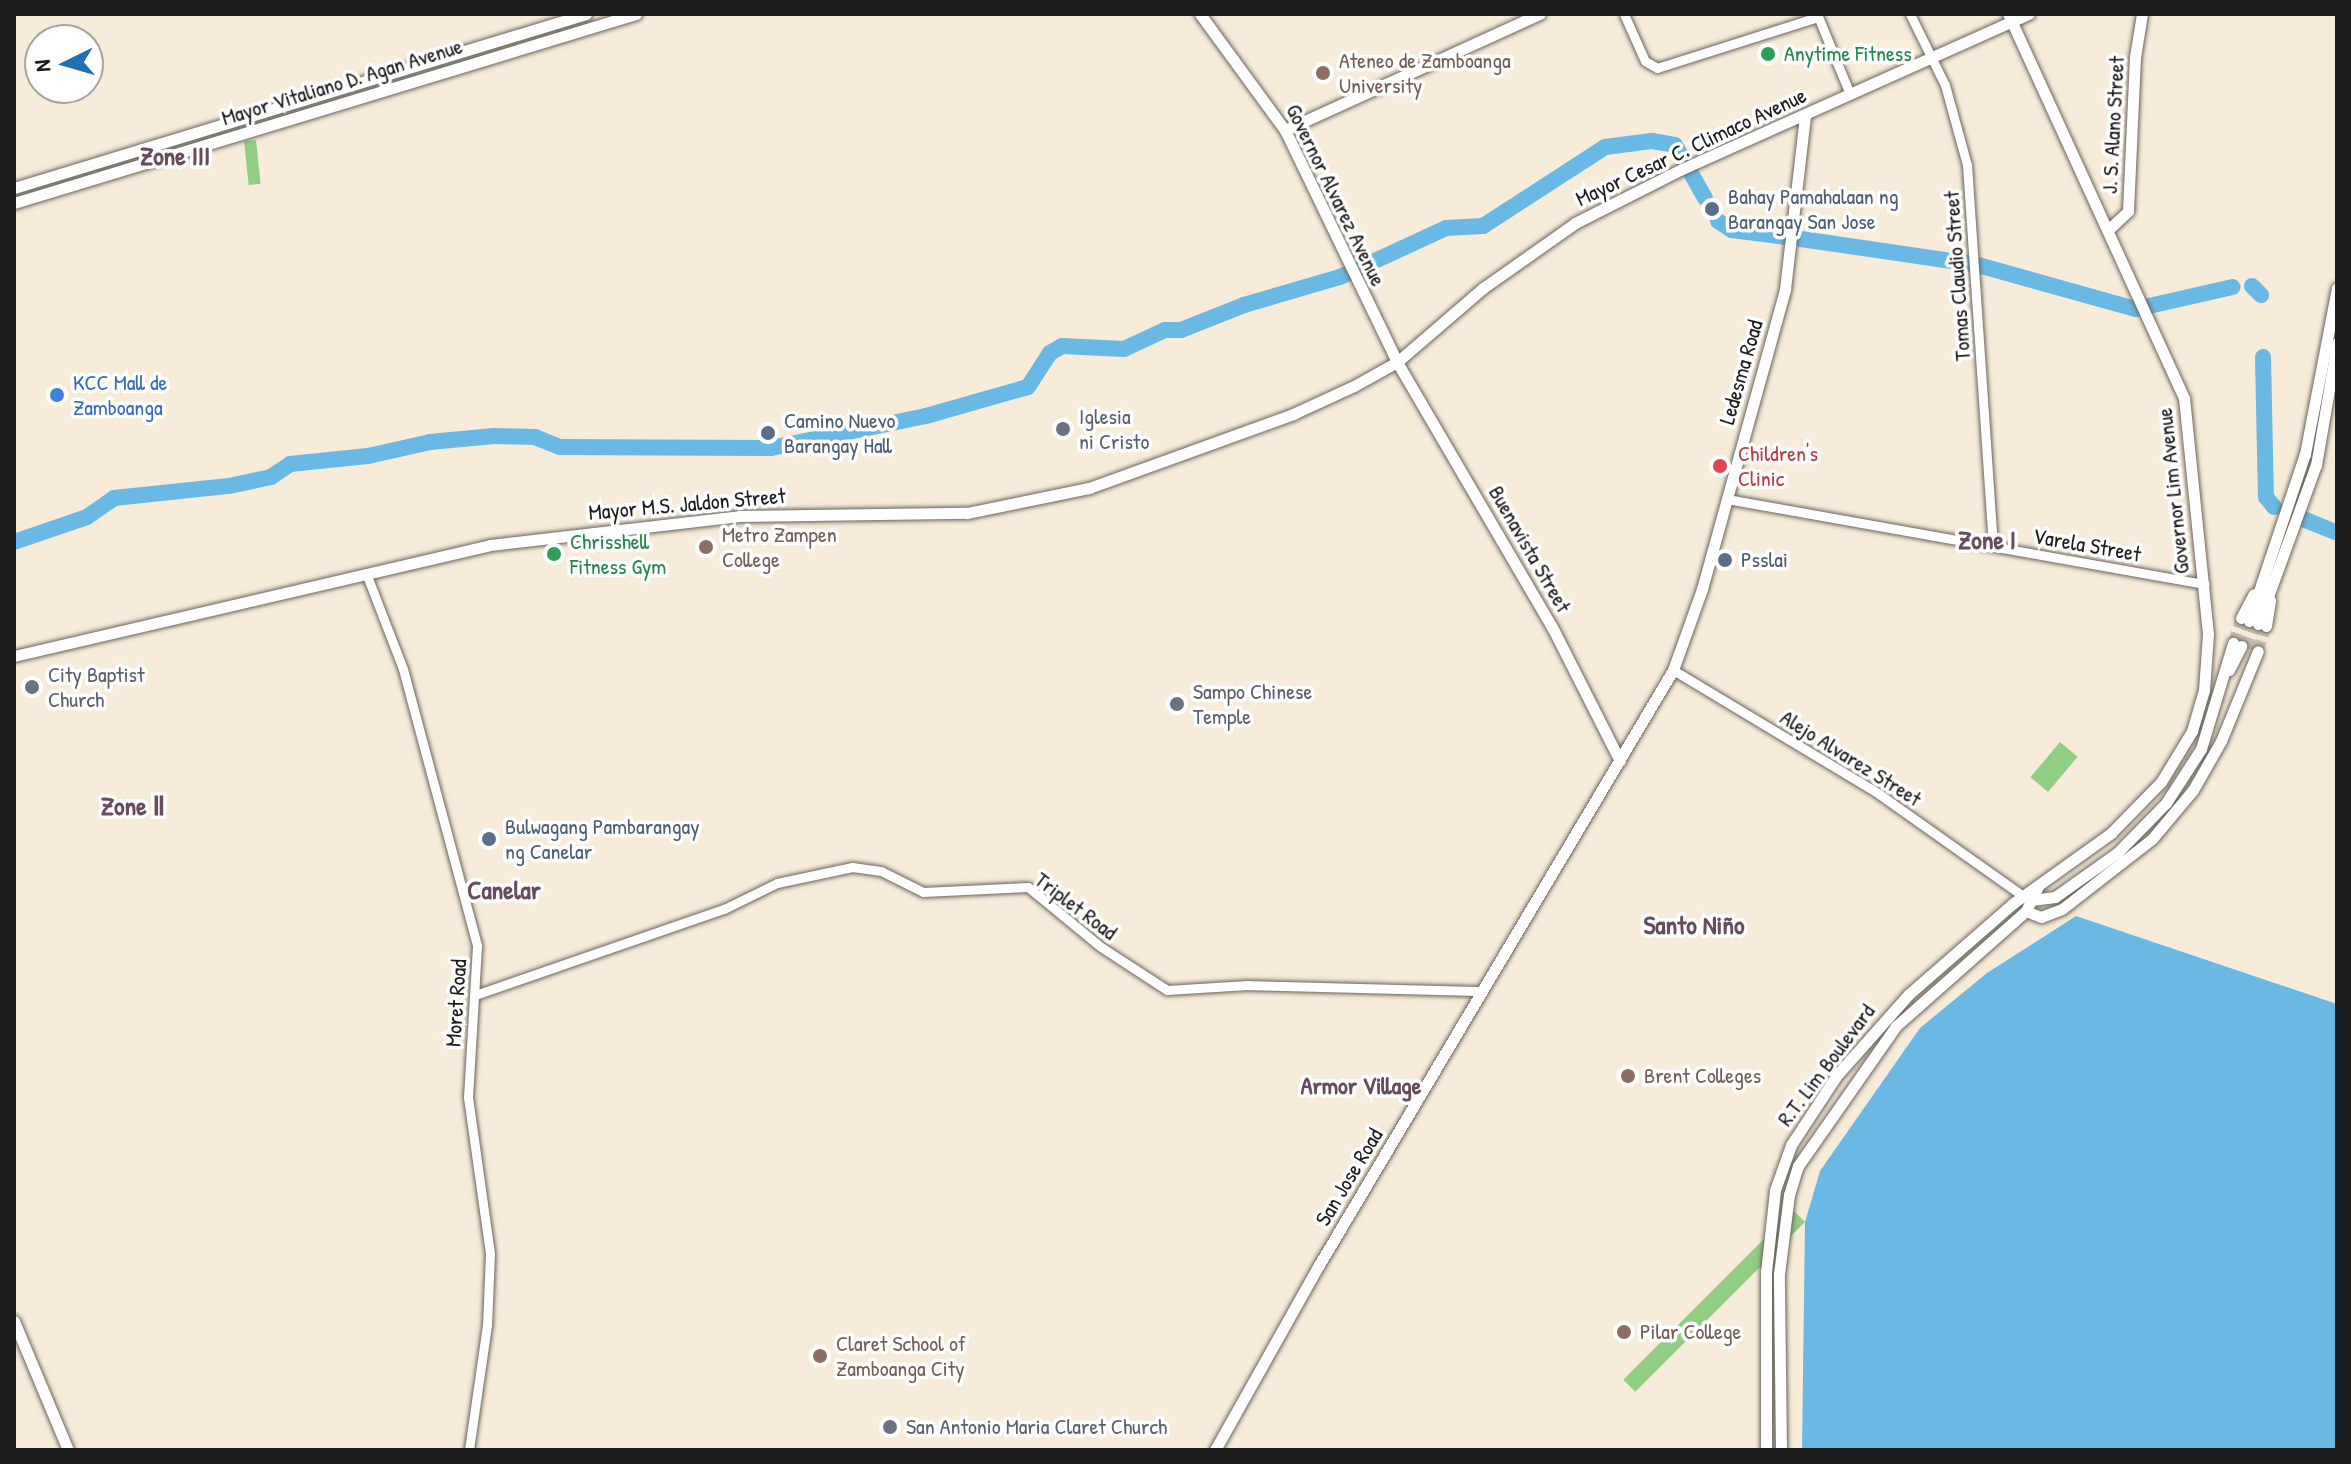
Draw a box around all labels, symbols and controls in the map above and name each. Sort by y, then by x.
north arrow [24,24,104,104]
street label: Mayor Vitaliano D. Agan Avenue [218,33,466,131]
place label: Anytime Fitness [1784,41,1912,67]
marker: Anytime Fitness [1759,45,1777,63]
place label: Ateneo de Zamboanga University [1339,47,1511,98]
street label: J. S. Alano Street [2096,55,2130,195]
text: N [27,59,58,73]
marker: Ateneo de Zamboanga University [1314,64,1332,82]
street label: Mayor Cesar C. Climaco Avenue [1572,82,1810,212]
street label: Governor Alvarez Avenue [1280,100,1392,290]
district label: Zone III [140,140,210,172]
place label: Bahay Pamahalaan ng Barangay San Jose [1728,183,1898,234]
street label: Tomas Claudio Street [1938,190,1976,362]
marker: Bahay Pamahalaan ng Barangay San Jose [1703,200,1721,218]
street label: Ledesma Road [1714,317,1768,427]
place label: KCC Mall de Zamboanga [73,369,167,420]
marker: KCC Mall de Zamboanga [48,386,66,404]
place label: Iglesia ni Cristo [1079,403,1149,454]
place label: Camino Nuevo Barangay Hall [784,407,895,458]
street label: Governor Lim Avenue [2151,407,2195,575]
marker: Iglesia ni Cristo [1054,420,1072,438]
marker: Camino Nuevo Barangay Hall [759,424,777,442]
place label: Children's Clinic [1738,440,1818,492]
marker: Children's Clinic [1709,455,1731,477]
street label: Buenavista Street [1483,481,1577,617]
street label: Mayor M.S. Jaldon Street [588,482,786,526]
place label: Metro Zampen College [722,521,837,572]
street label: Varela Street [2031,523,2143,567]
district label: Zone I [1958,524,2016,556]
place label: Chrisshell Fitness Gym [570,528,666,580]
marker: Metro Zampen College [697,538,715,556]
marker: Chrisshell Fitness Gym [545,545,563,563]
place label: Psslai [1741,547,1788,573]
marker: Psslai [1716,551,1734,569]
place label: City Baptist Church [48,661,145,712]
marker: City Baptist Church [23,678,41,696]
place label: Sampo Chinese Temple [1193,678,1312,730]
marker: Sampo Chinese Temple [1168,695,1186,713]
street label: Alejo Alvarez Street [1776,704,1926,812]
district label: Zone Ⅱ [94,790,172,822]
place label: Bulwagang Pambarangay ng Canelar [505,813,699,864]
marker: Bulwagang Pambarangay ng Canelar [480,830,498,848]
street label: Triplet Road [1030,866,1122,946]
district label: Canelar [467,874,541,906]
district label: Santo Niño [1643,909,1745,941]
street label: Moret Road [440,958,472,1048]
street label: R.T. Lim Boulevard [1772,999,1880,1131]
place label: Brent Colleges [1644,1063,1761,1089]
marker: Brent Colleges [1619,1067,1637,1085]
district label: Armor Village [1301,1072,1421,1100]
street label: San Jose Road [1310,1123,1388,1231]
place label: Pilar College [1640,1319,1741,1345]
marker: Pilar College [1615,1323,1633,1341]
place label: Claret School of Zamboanga City [836,1330,966,1382]
marker: Claret School of Zamboanga City [811,1347,829,1365]
place label: San Antonio Maria Claret Church [906,1414,1167,1440]
marker: San Antonio Maria Claret Church [881,1418,899,1436]

